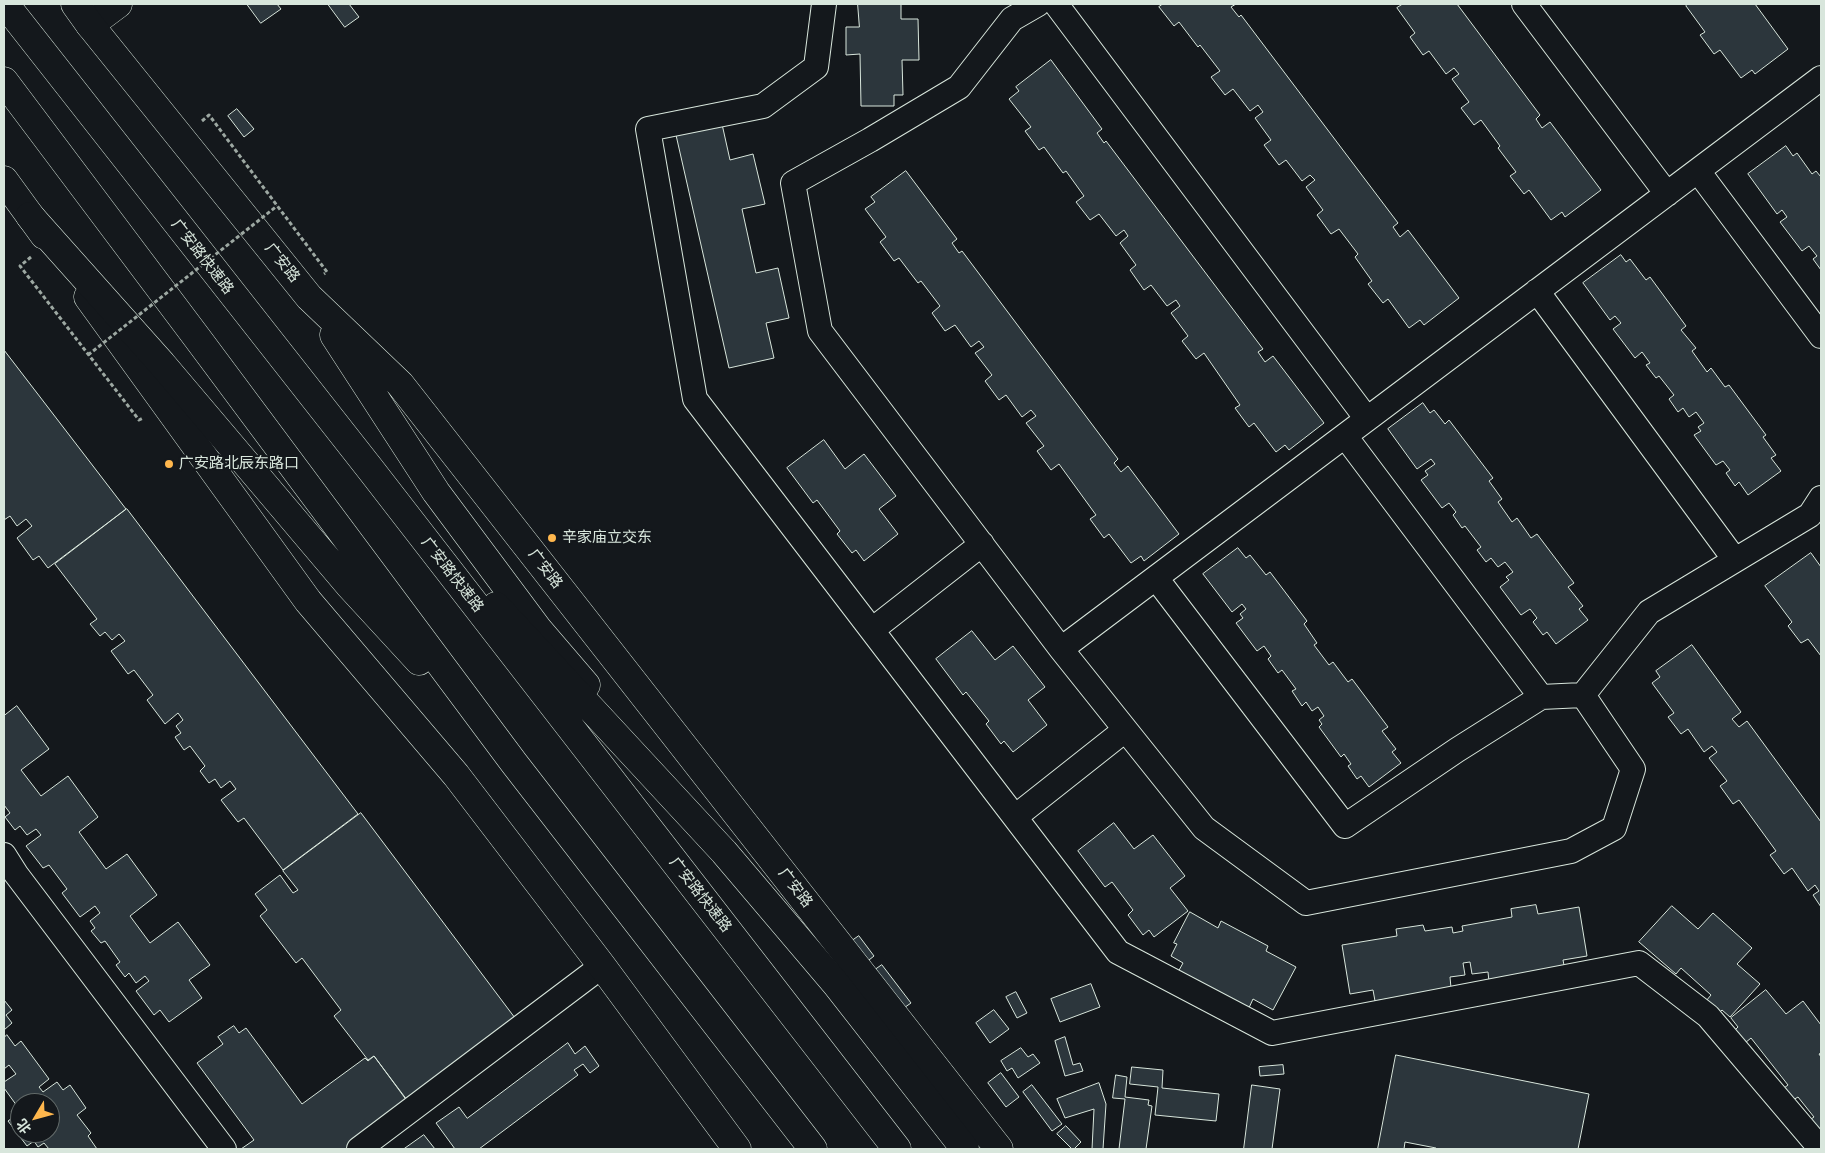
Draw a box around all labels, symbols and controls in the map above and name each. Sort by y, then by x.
street label: 广安路快速路 [167,216,237,298]
street label: 广安路 [261,240,303,286]
place label: 广安路北辰东路口 [179,455,299,473]
marker: 广安路北辰东路口 [163,458,175,470]
place label: 辛家庙立交东 [562,529,652,547]
marker: 辛家庙立交东 [546,532,558,544]
street label: 广安路快速路 [417,534,487,616]
street label: 广安路 [524,546,566,592]
street label: 广安路快速路 [665,854,735,936]
street label: 广安路 [774,865,816,911]
north arrow [10,1093,60,1143]
text: 北 [13,1116,34,1137]

